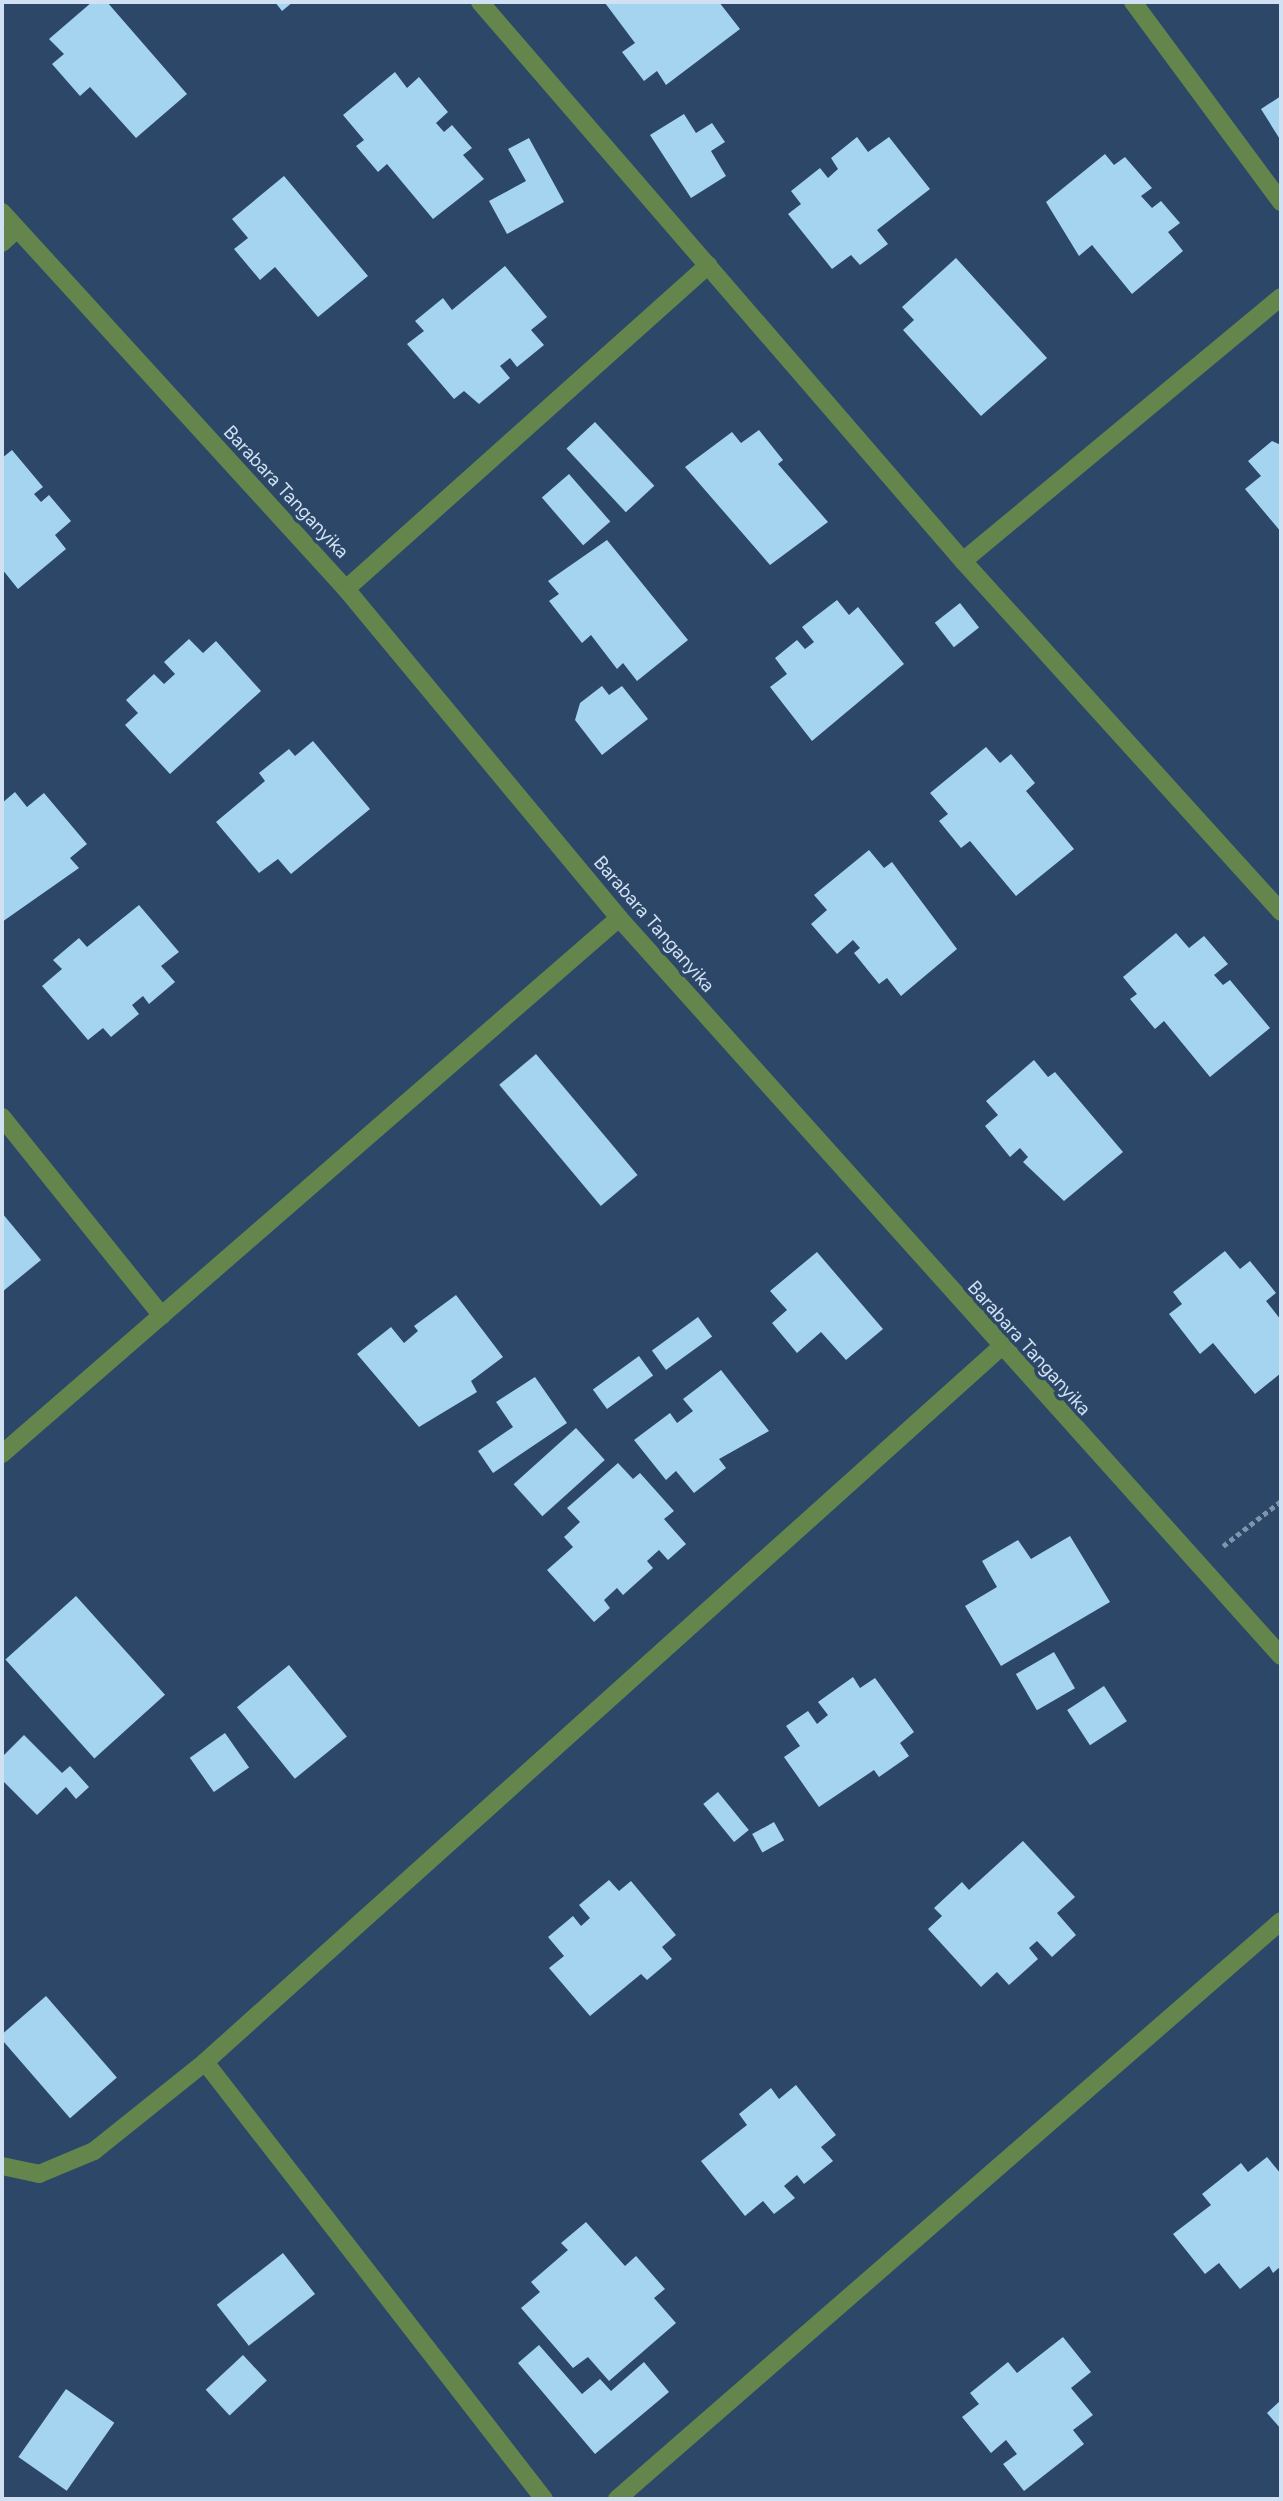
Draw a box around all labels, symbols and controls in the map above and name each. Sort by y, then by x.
street label: Barabara Tanganyika [219,421,353,563]
street label: Barabara Tanganyika [589,851,719,997]
street label: Barabara Tanganyika [963,1276,1095,1420]

